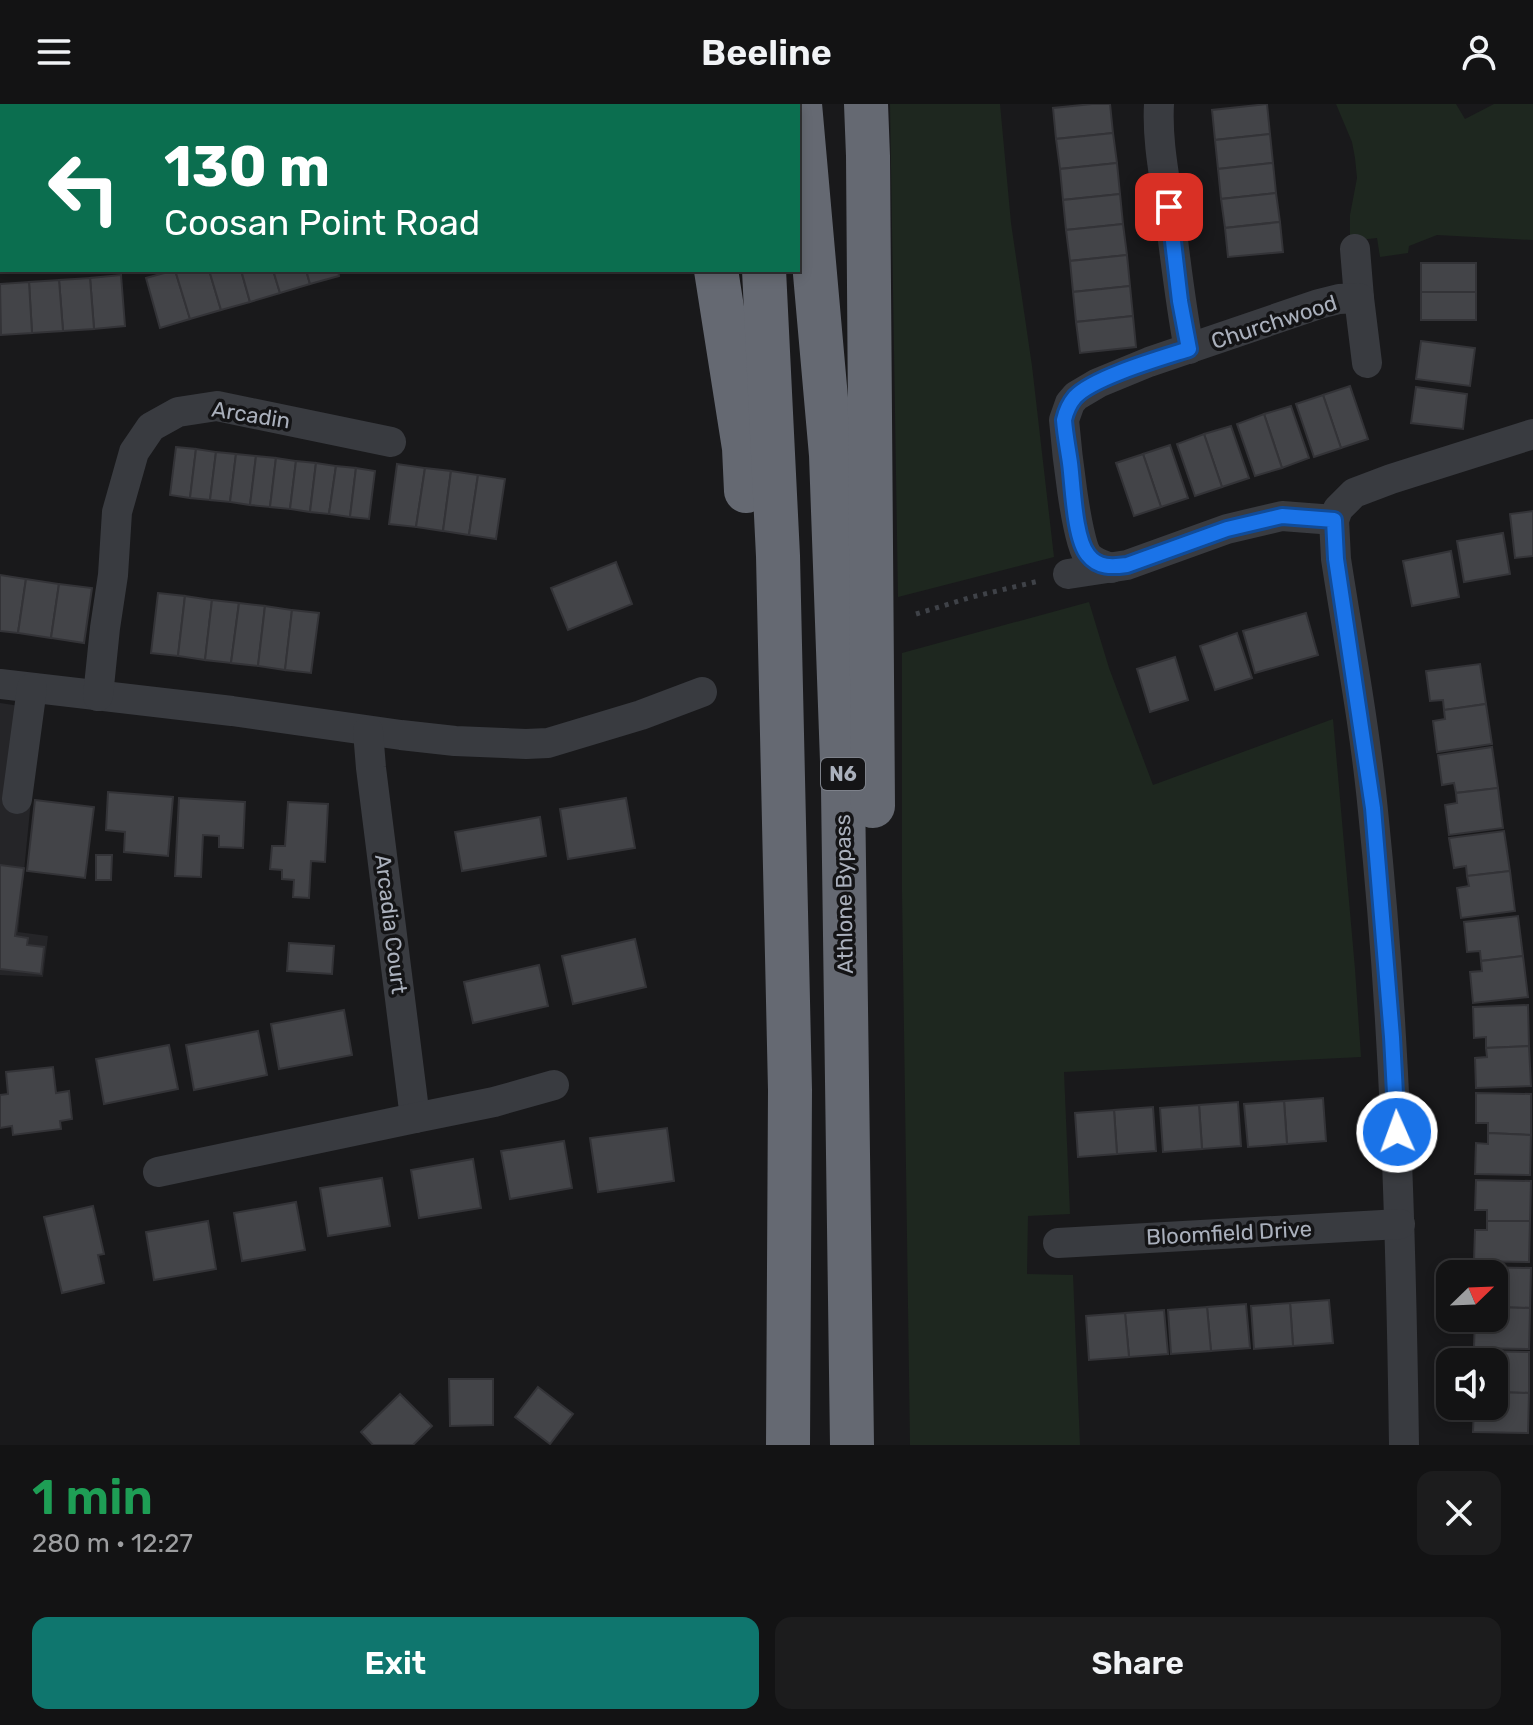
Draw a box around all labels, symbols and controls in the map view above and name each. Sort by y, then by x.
icon: menu [32,30,76,74]
icon: person [1457,30,1501,74]
text: Beeline [701,31,832,74]
text: 130 m [164,134,330,200]
icon: left [32,136,136,240]
pin [1135,173,1203,241]
icon: arrive [1147,185,1191,229]
text: Coosan Point Road [164,201,480,244]
street label: Churchwood [1208,289,1340,355]
street label: Arcadin [210,395,292,435]
road number: N6 [821,758,865,790]
street label: Athlone Bypass [829,814,859,974]
street label: Arcadia Court [369,853,413,996]
position arrow [1355,1090,1439,1174]
street label: Bloomfield Drive [1145,1215,1313,1251]
north arrow [1436,1260,1508,1332]
map controls [1436,1260,1508,1420]
button: sound [1436,1348,1508,1420]
text: 1 min [32,1469,153,1526]
button: close [1417,1471,1501,1555]
text: 280 m · 12:27 [32,1528,193,1559]
button: Exit [32,1617,759,1709]
button: Share [775,1617,1501,1709]

